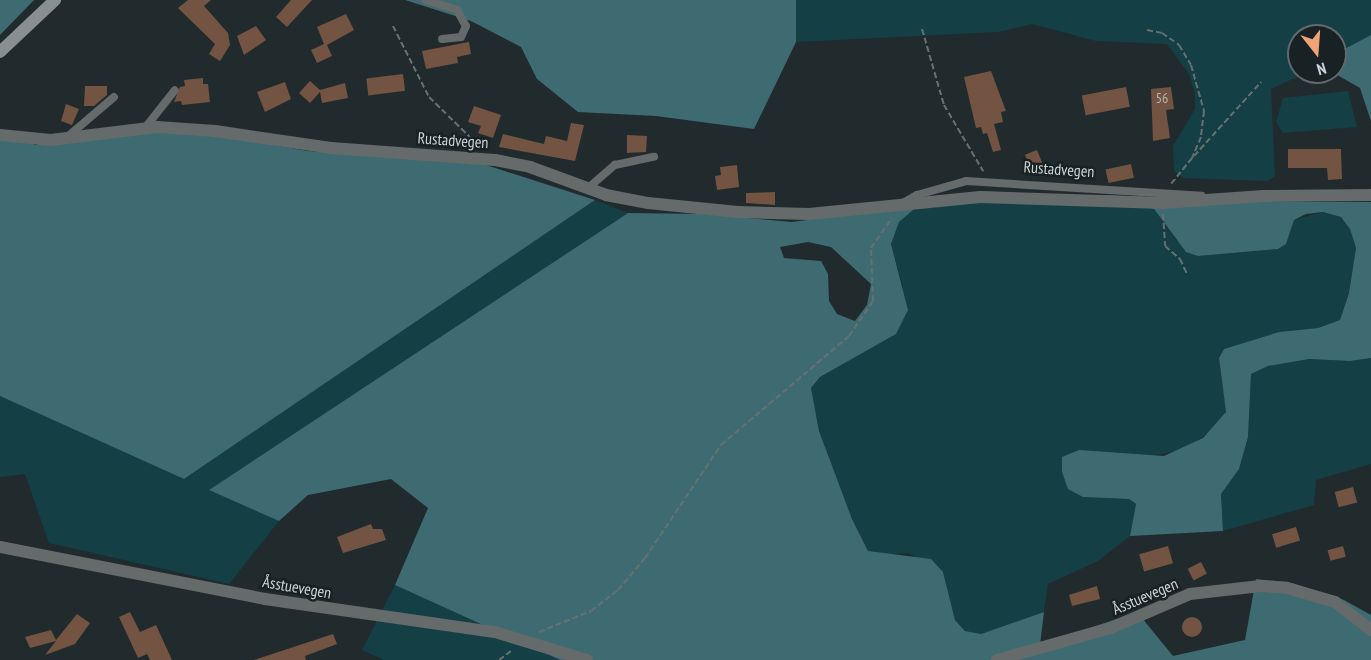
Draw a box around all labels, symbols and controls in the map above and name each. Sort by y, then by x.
north arrow [1287,24,1347,84]
text: N [1315,58,1329,80]
house number: 56 [1156,90,1168,106]
street label: Rustadvegen [417,128,489,152]
street label: Rustadvegen [1023,157,1095,181]
street label: Åsstuevegen [261,572,333,602]
street label: Åsstuevegen [1109,574,1181,618]

